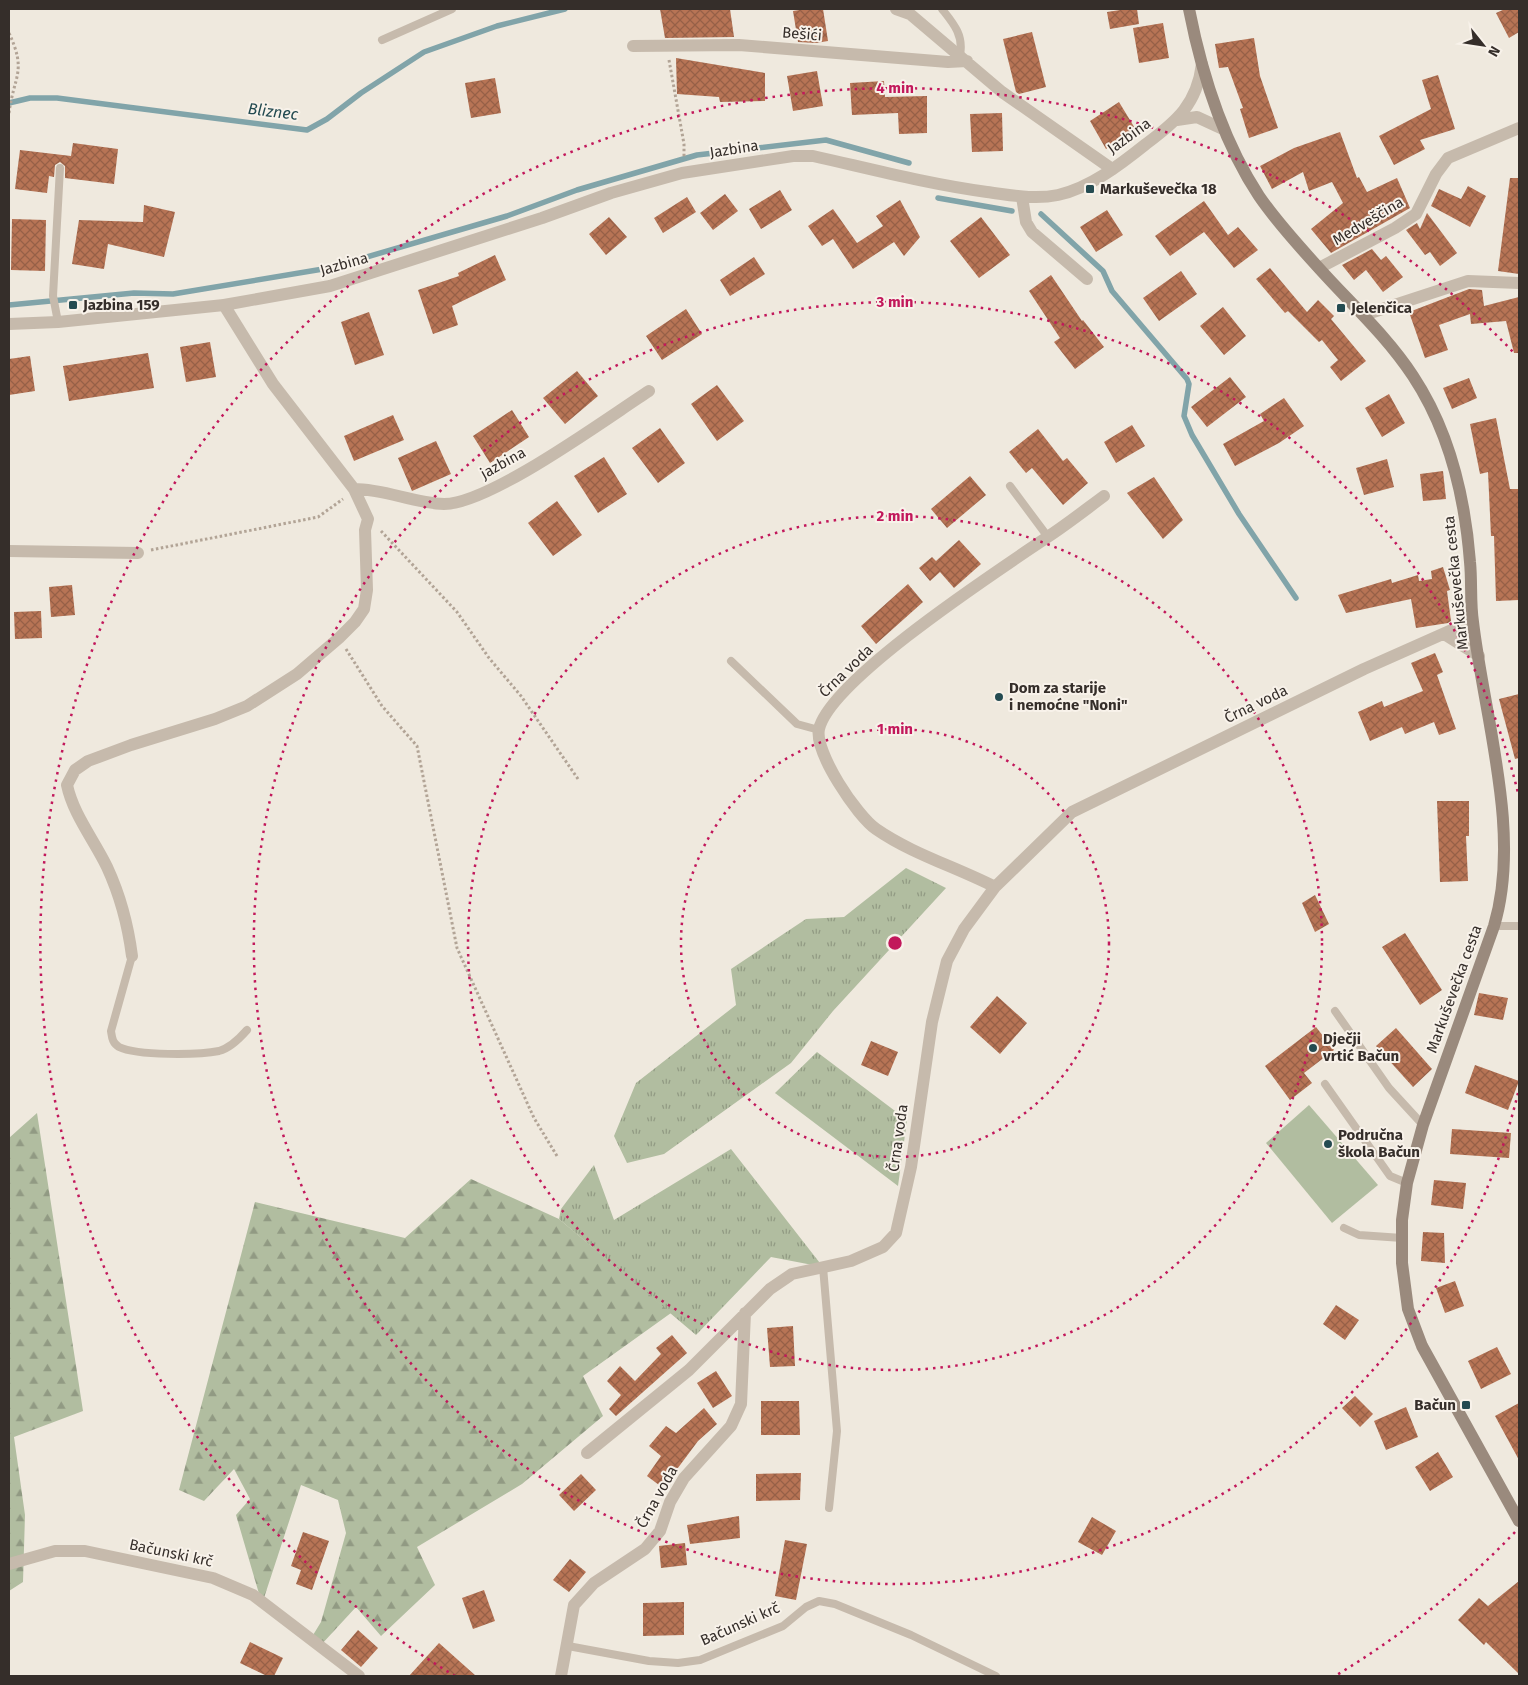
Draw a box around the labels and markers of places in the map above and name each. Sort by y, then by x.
place label: Markuševečka 18 [1100,180,1217,198]
marker: Markuševečka 18 [1084,183,1096,195]
place label: Jazbina 159 [82,296,160,314]
marker: Jazbina 159 [67,299,79,311]
place label: Jelenčica [1350,299,1412,317]
marker: Jelenčica [1335,302,1347,314]
place label: Dom za starije i nemoćne "Noni" [1009,679,1128,714]
marker: Dom za starije i nemoćne "Noni" [993,691,1005,703]
centre of rings [886,934,904,952]
place label: Dječji vrtić Bačun [1322,1030,1399,1065]
marker: Dječji vrtić Bačun [1307,1042,1319,1054]
place label: Područna škola Bačun [1338,1126,1420,1161]
marker: Područna škola Bačun [1322,1138,1334,1150]
place label: Bačun [1414,1396,1456,1414]
marker: Bačun [1460,1399,1472,1411]

